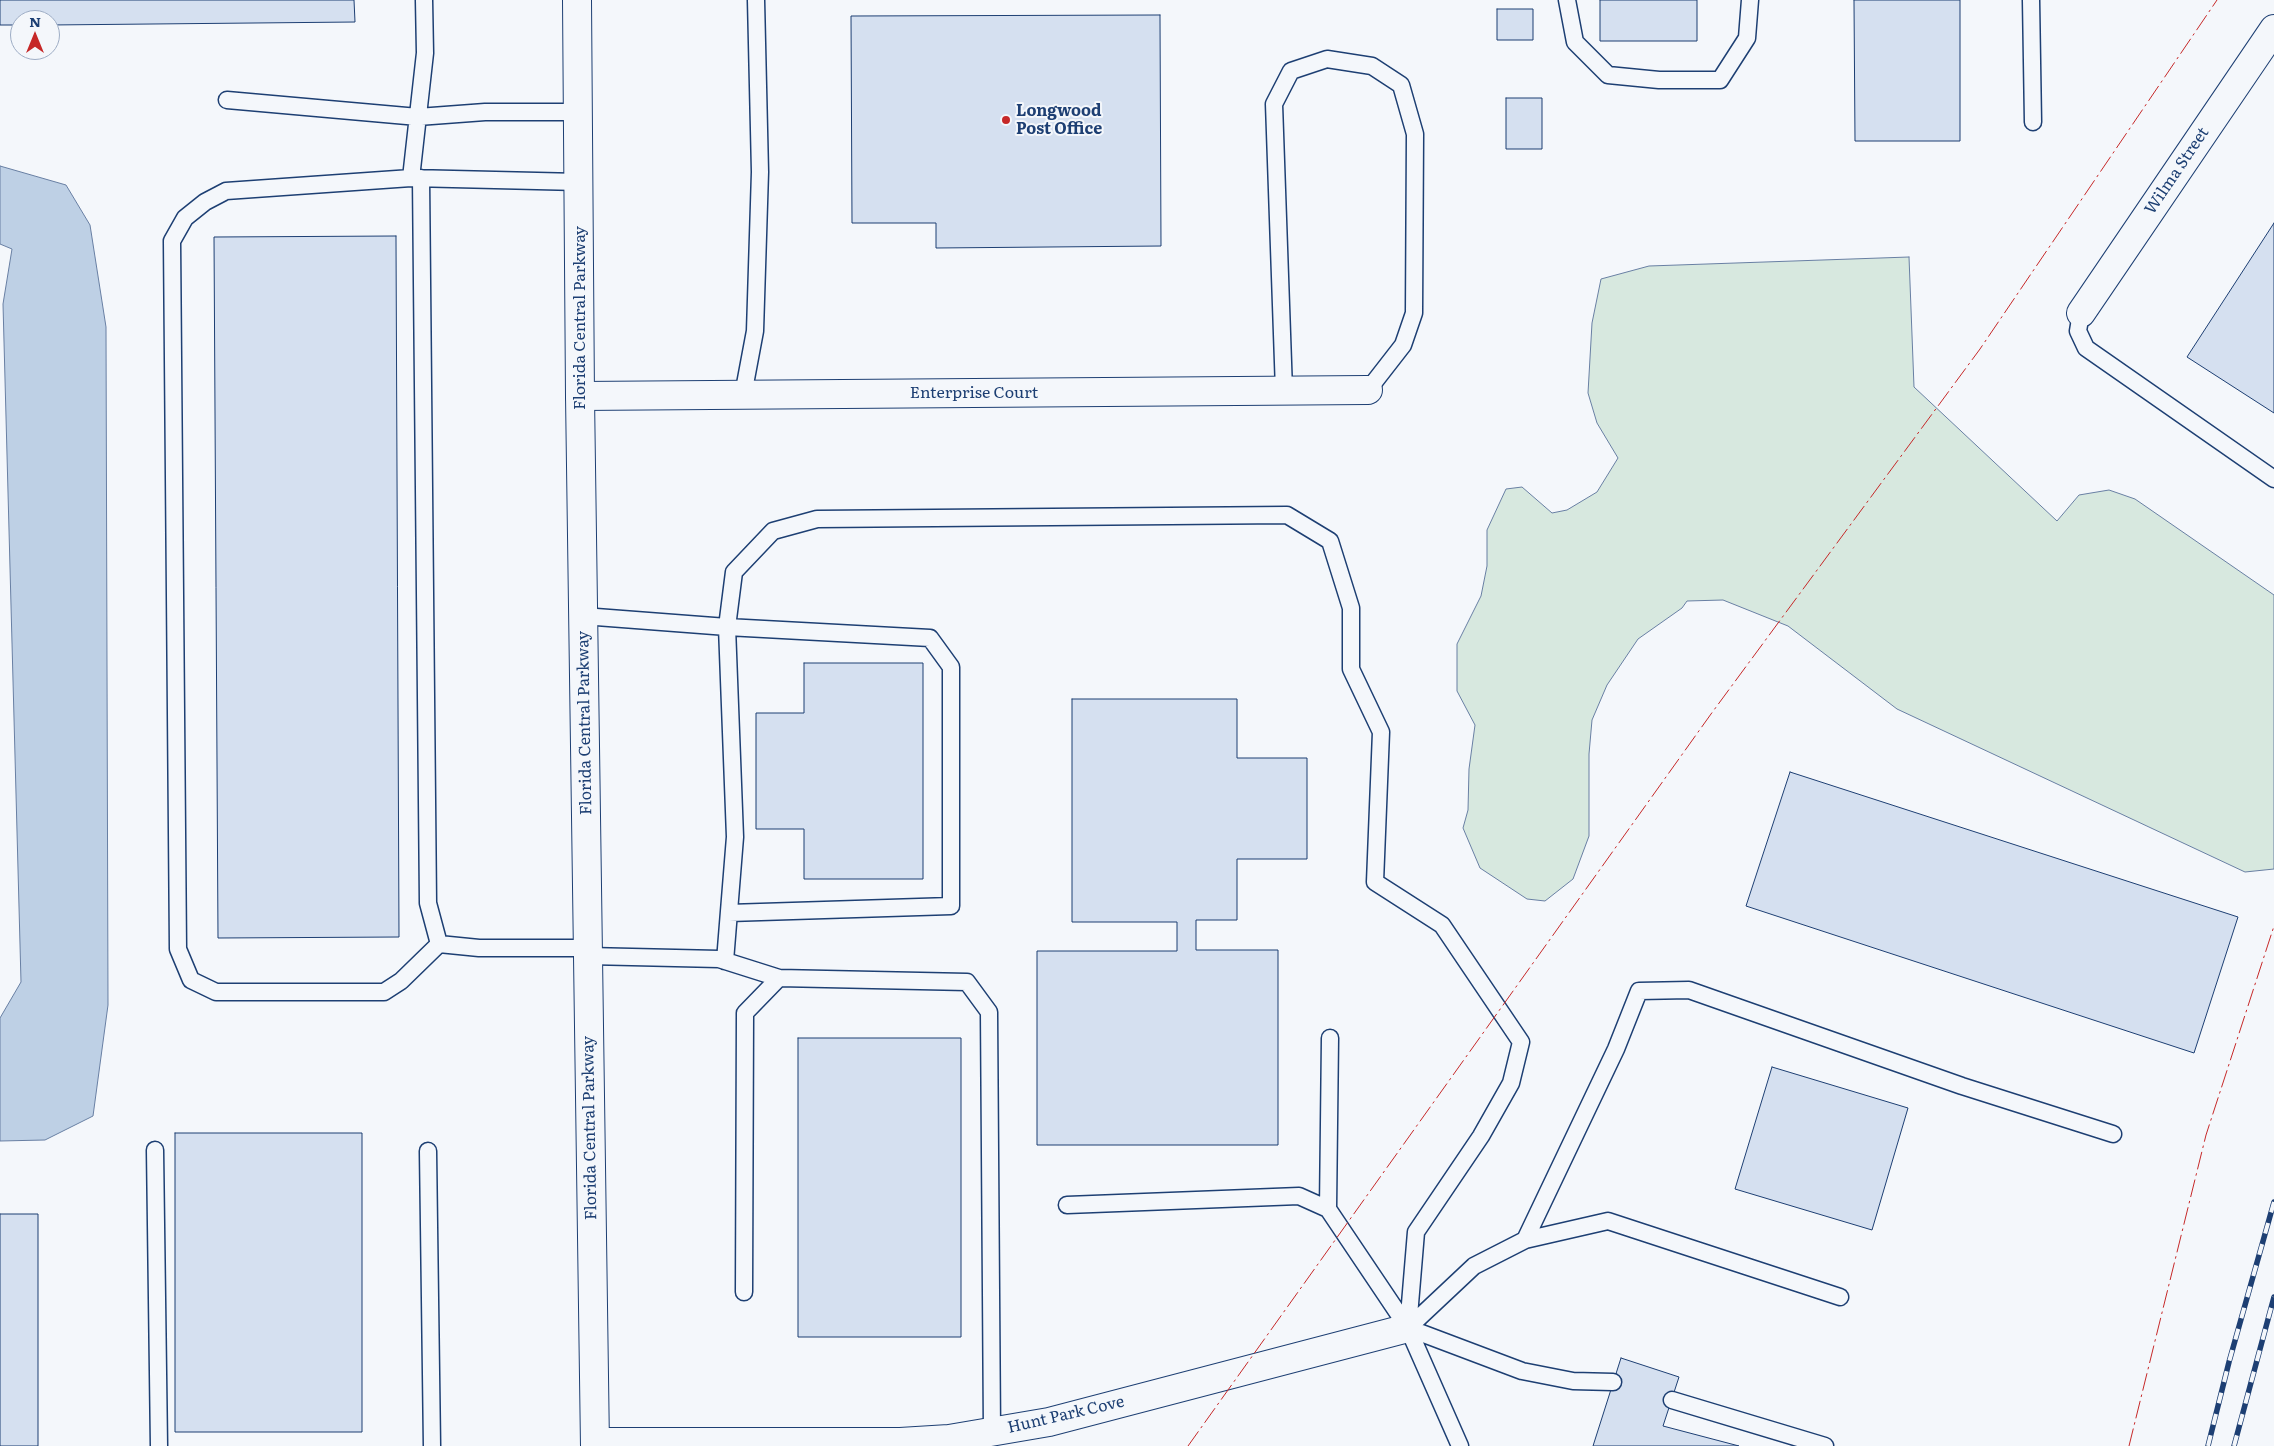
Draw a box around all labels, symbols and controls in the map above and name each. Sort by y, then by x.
north arrow [10,10,60,60]
text: N [29,11,41,31]
place label: Longwood Post Office [1016,101,1102,139]
marker: Longwood Post Office [1000,114,1012,126]
street label: Wilma Street [2141,124,2213,218]
street label: Florida Central Parkway [570,226,590,410]
street label: Enterprise Court [910,383,1038,403]
street label: Florida Central Parkway [574,631,596,815]
street label: Florida Central Parkway [579,1036,601,1220]
street label: Hunt Park Cove [1006,1392,1126,1438]

